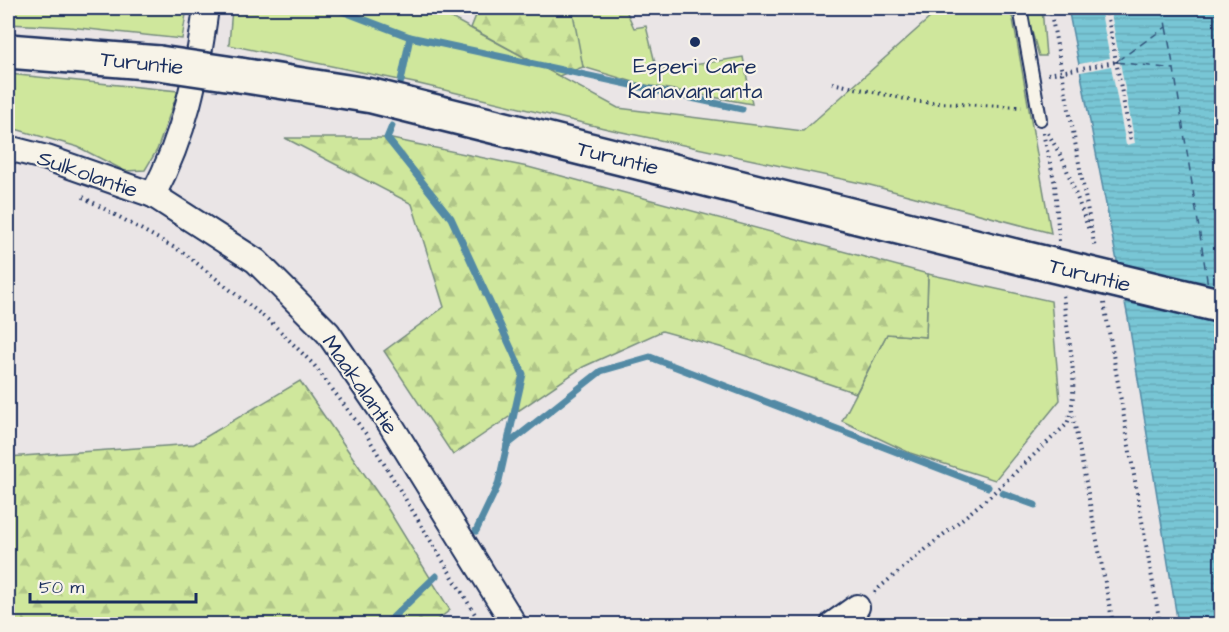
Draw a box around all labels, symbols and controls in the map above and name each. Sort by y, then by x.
marker: Esperi Care Kanavanranta [688,35,702,49]
street label: Turuntie [99,44,185,83]
place label: Esperi Care Kanavanranta [628,51,762,107]
street label: Turuntie [573,133,662,184]
street label: Sulkolantie [33,143,142,206]
street label: Turuntie [1045,250,1134,301]
street label: Maakalantie [314,329,406,441]
scale bar [30,566,196,604]
text: 50 m [39,575,84,600]

